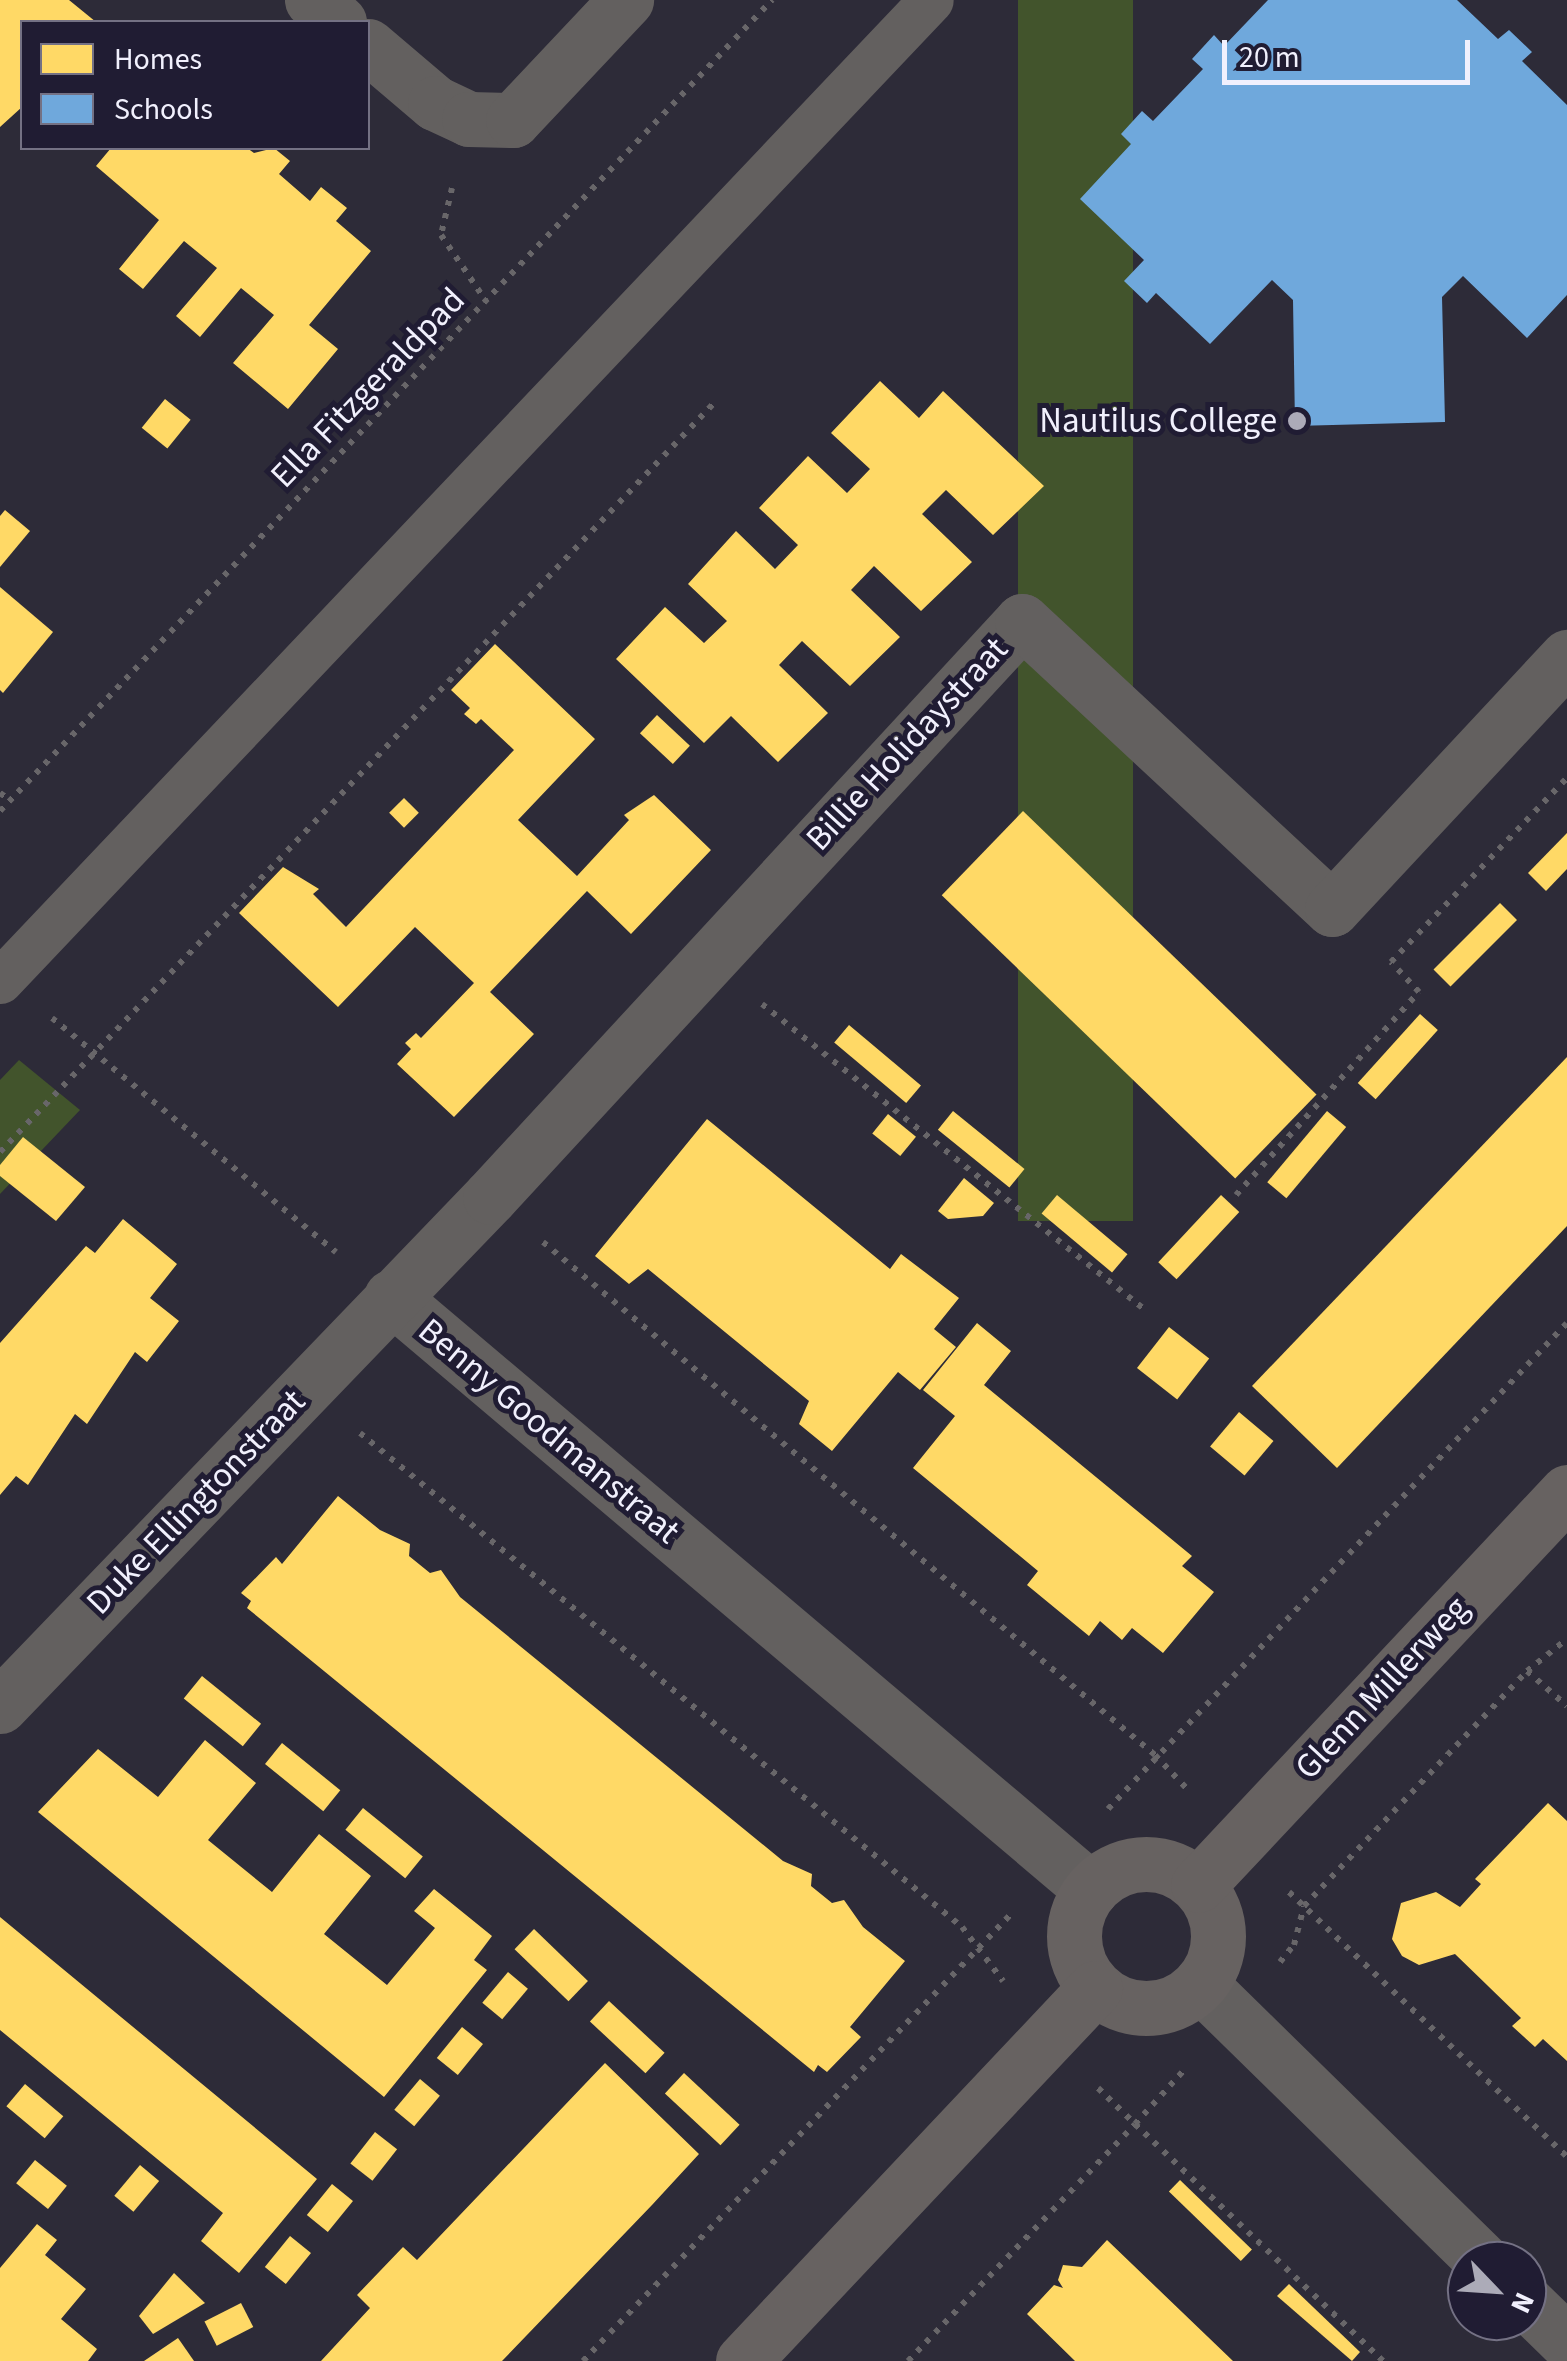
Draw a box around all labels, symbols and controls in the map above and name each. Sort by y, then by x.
legend [20,20,370,150]
scale bar [1227,20,1474,82]
text: 20 m [1239,36,1300,79]
text: Homes [114,38,202,81]
text: Schools [114,88,213,131]
street label: Ella Fitzgeraldpad [262,279,474,497]
place label: Nautilus College [1039,400,1277,442]
marker: Nautilus College [1286,410,1308,432]
street label: Billie Holidaystraat [797,629,1017,859]
street label: Benny Goodmanstraat [410,1309,688,1553]
street label: Duke Ellingtonstraat [78,1381,314,1623]
street label: Glenn Millerweg [1287,1588,1477,1788]
north arrow [1447,2241,1547,2341]
text: N [1500,2286,1544,2320]

